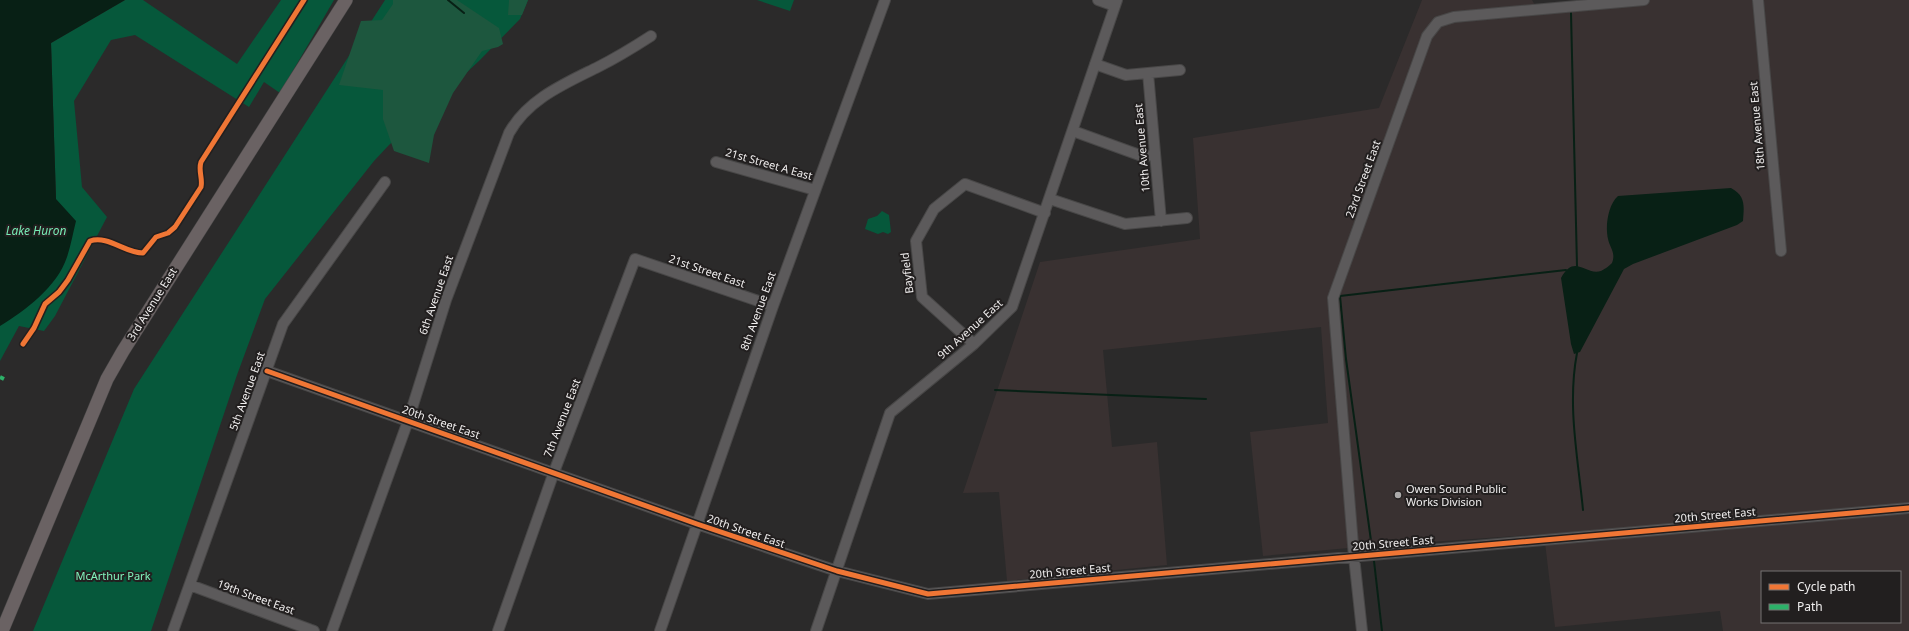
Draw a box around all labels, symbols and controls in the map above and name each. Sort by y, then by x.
street label: 18th Avenue East [1745,81,1768,171]
street label: 10th Avenue East [1130,103,1153,193]
street label: 23rd Street East [1342,138,1384,220]
street label: 21st Street A East [724,144,814,183]
water label: Lake Huron [6,222,66,239]
street label: 21st Street East [667,250,747,291]
street label: Bayfield [897,252,916,295]
street label: 6th Avenue East [415,253,456,336]
street label: 3rd Avenue East [123,264,180,343]
street label: 8th Avenue East [736,269,779,352]
street label: 9th Avenue East [934,295,1006,362]
street label: 5th Avenue East [225,349,268,432]
street label: 7th Avenue East [540,376,583,459]
street label: 20th Street East [400,401,482,442]
place label: Owen Sound Public Works Division [1406,481,1506,509]
marker: Owen Sound Public Works Division [1393,490,1403,500]
street label: 20th Street East [1674,503,1756,526]
street label: 20th Street East [705,510,787,551]
street label: 20th Street East [1352,531,1434,554]
street label: 20th Street East [1029,559,1111,582]
park label: McArthur Park [75,568,151,583]
legend [1761,571,1901,623]
street label: 19th Street East [215,576,297,617]
text: Cycle path [1797,578,1855,595]
text: Path [1797,598,1823,615]

